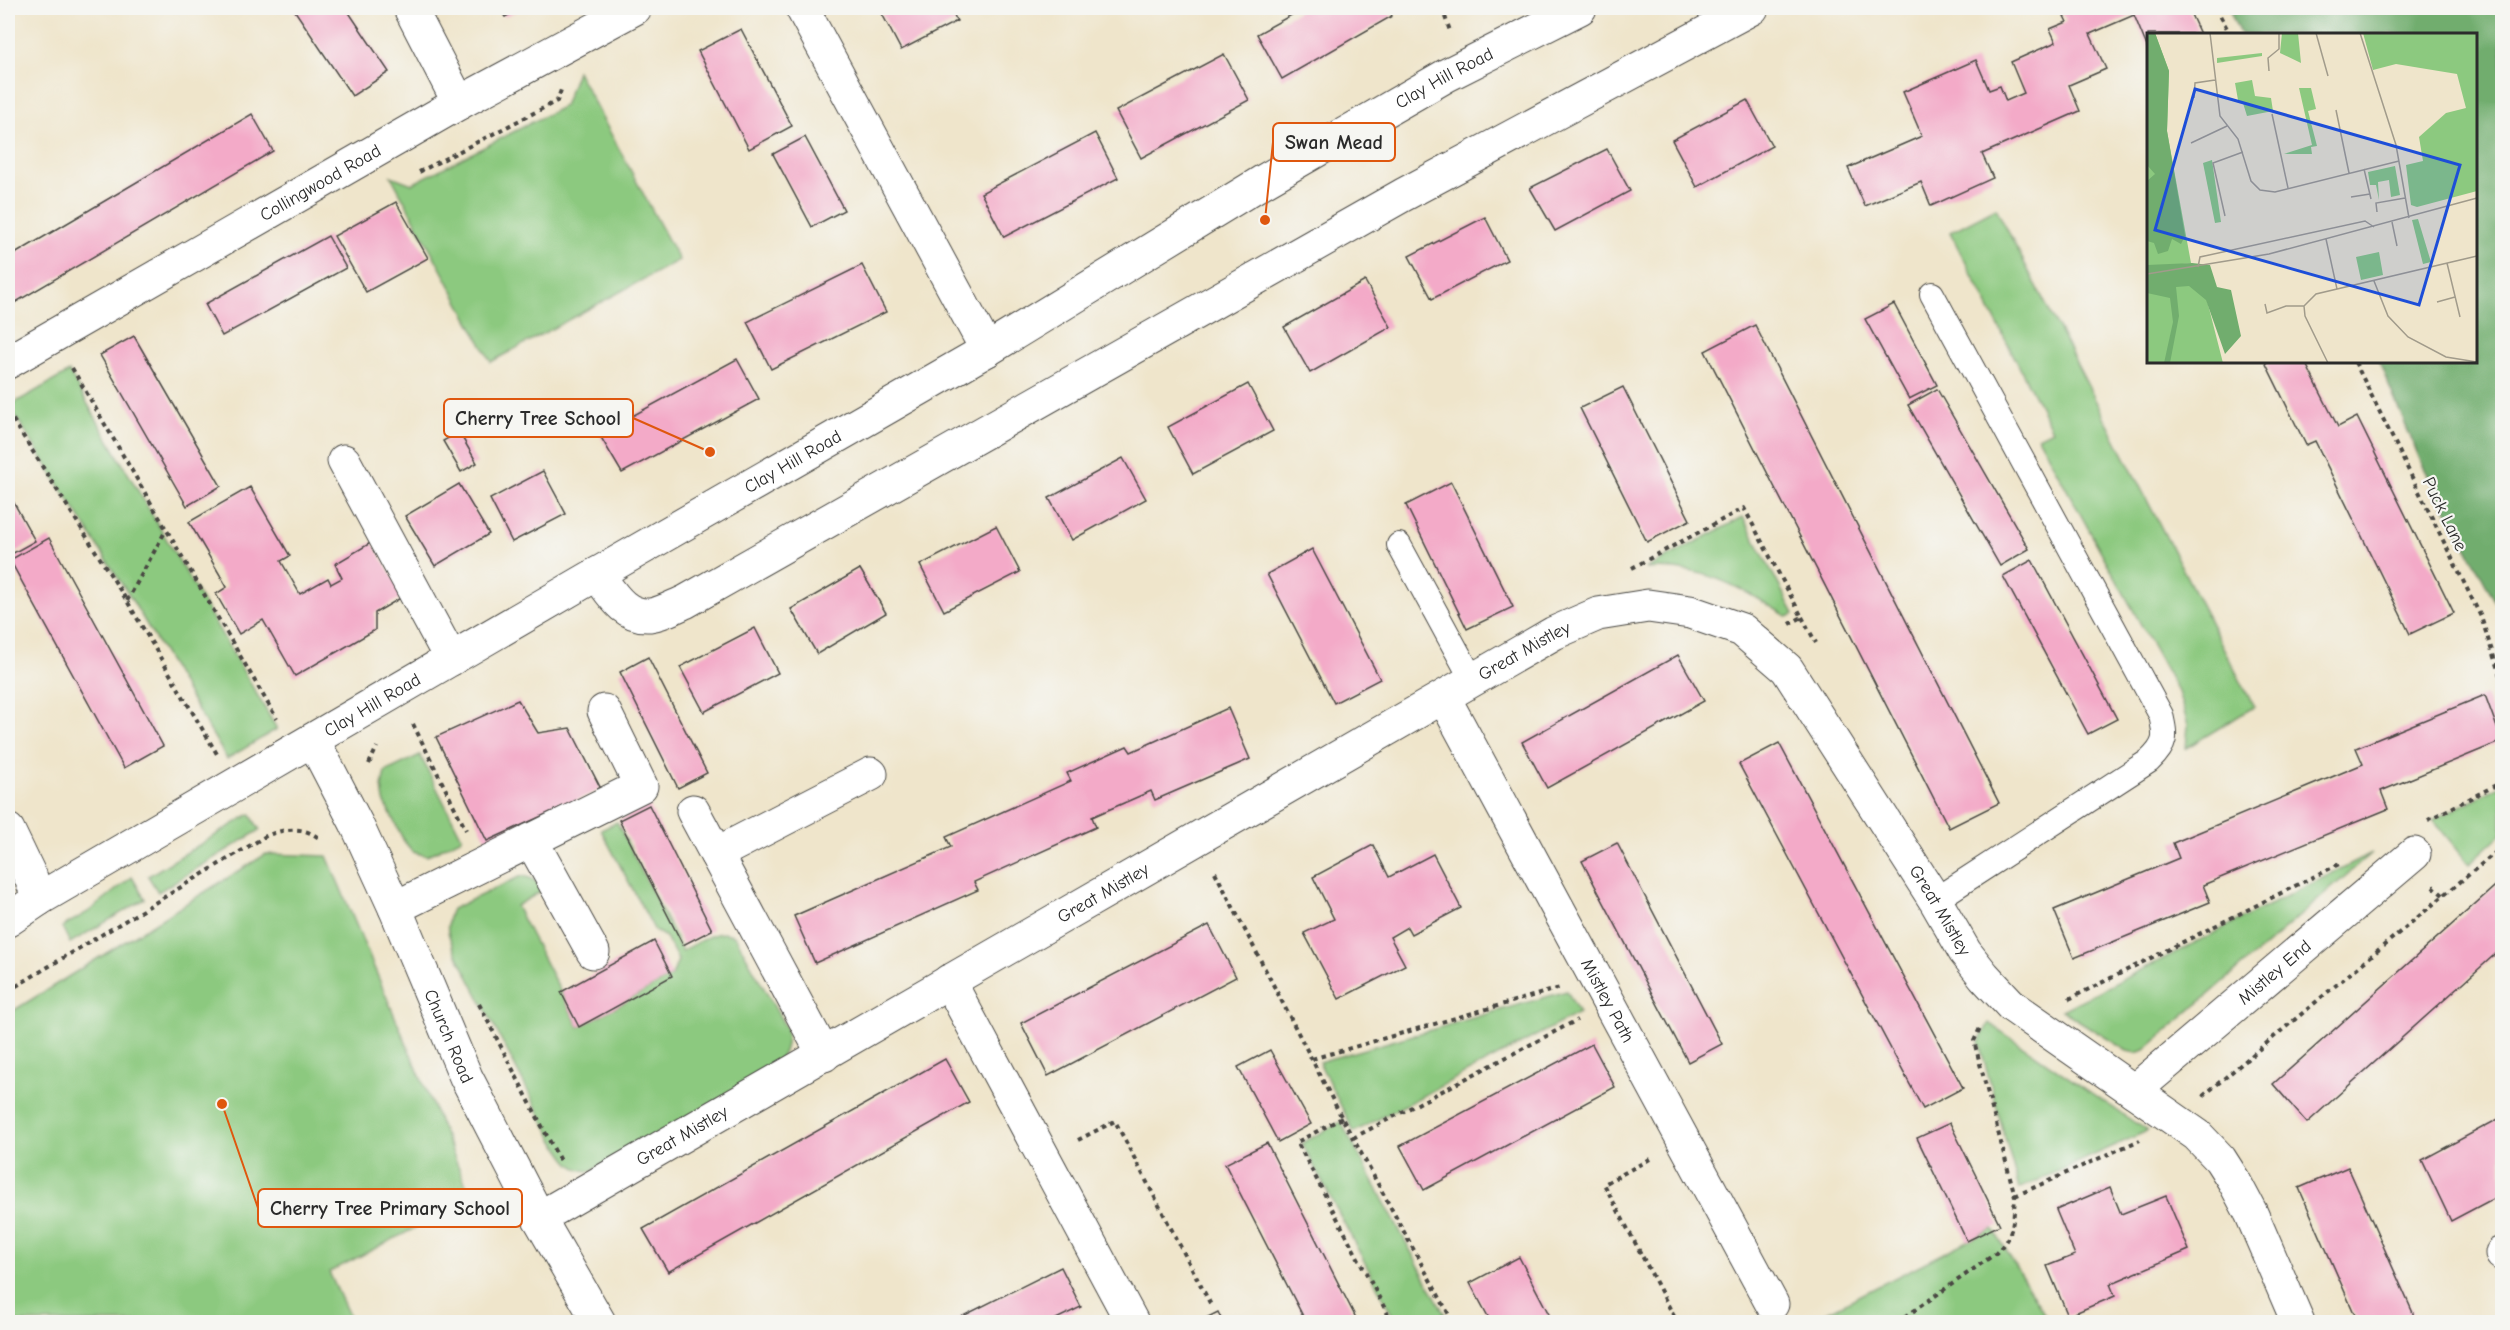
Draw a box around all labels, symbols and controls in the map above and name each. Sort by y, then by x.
inset map [2147,33,2477,363]
street label: Clay Hill Road [1392,43,1497,114]
callout: Swan Mead [1273,123,1395,161]
text: Swan Mead [1285,131,1383,154]
street label: Collingwood Road [256,140,385,226]
callout: Cherry Tree School [444,399,633,437]
text: Cherry Tree School [455,407,621,430]
street label: Clay Hill Road [741,426,845,498]
street label: Puck Lane [2418,474,2471,555]
street label: Great Mistley [1475,617,1574,685]
street label: Clay Hill Road [320,669,424,742]
street label: Great Mistley [1054,858,1154,928]
street label: Great Mistley [1904,861,1975,961]
street label: Mistley End [2234,936,2316,1009]
street label: Mistley Path [1576,955,1639,1046]
street label: Church Road [419,986,477,1087]
street label: Great Mistley [633,1101,732,1171]
callout: Cherry Tree Primary School [258,1189,522,1227]
text: Cherry Tree Primary School [270,1197,510,1220]

